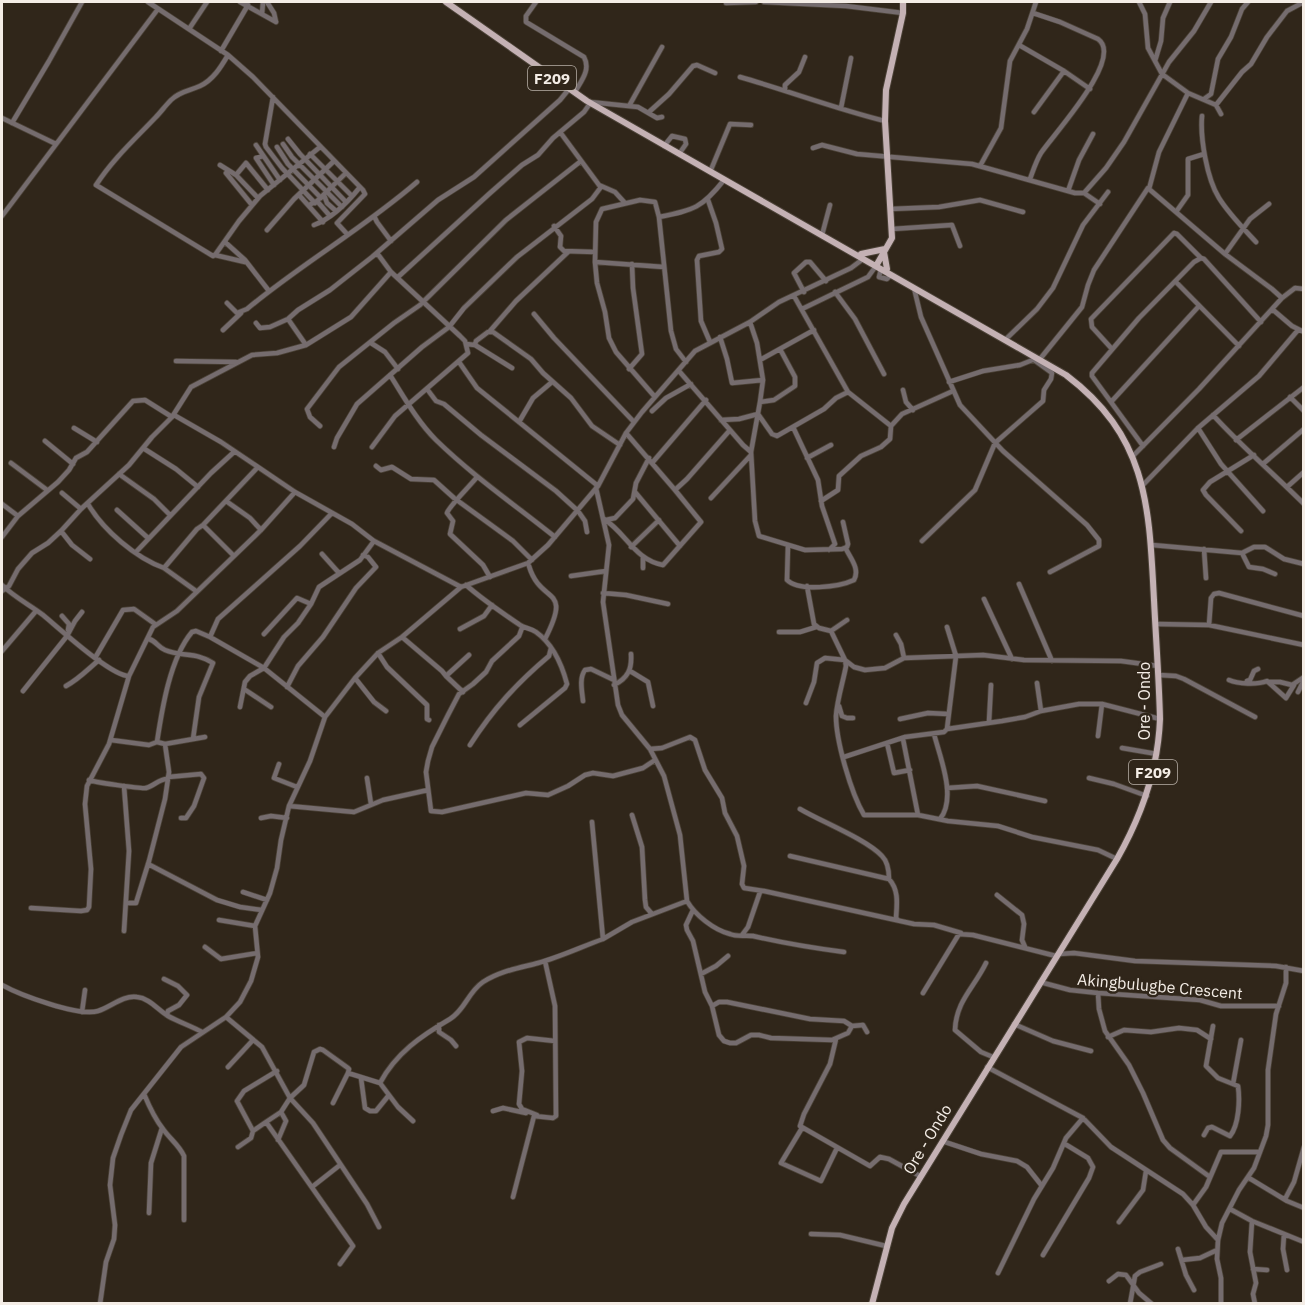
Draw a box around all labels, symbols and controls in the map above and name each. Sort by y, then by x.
road number: F209 [528,66,576,90]
street label: Ore - Ondo [1134,662,1154,740]
road number: F209 [1129,760,1177,784]
street label: Akingbulugbe Crescent [1076,969,1244,1003]
street label: Ore - Ondo [898,1100,956,1178]

